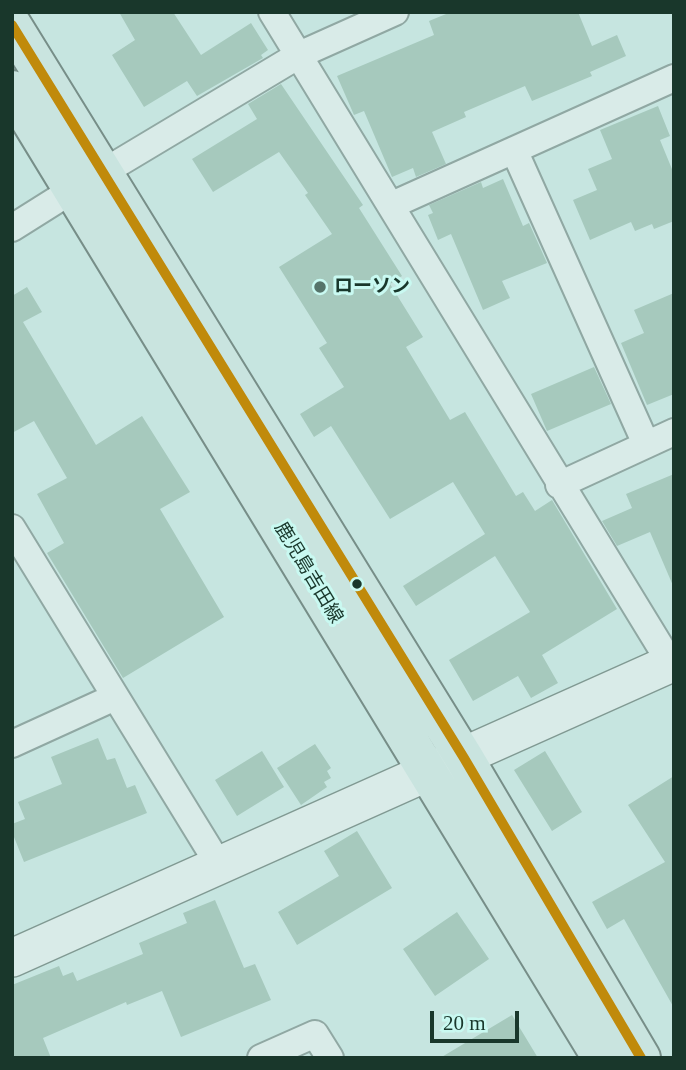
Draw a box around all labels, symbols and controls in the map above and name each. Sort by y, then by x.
place label: ローソン [334,276,410,298]
marker: ローソン [312,279,328,295]
street label: 鹿児島吉田線 [269,518,347,628]
unlabelled marker [350,577,364,591]
scale bar [434,996,523,1040]
text: 20 m [443,1011,486,1035]

